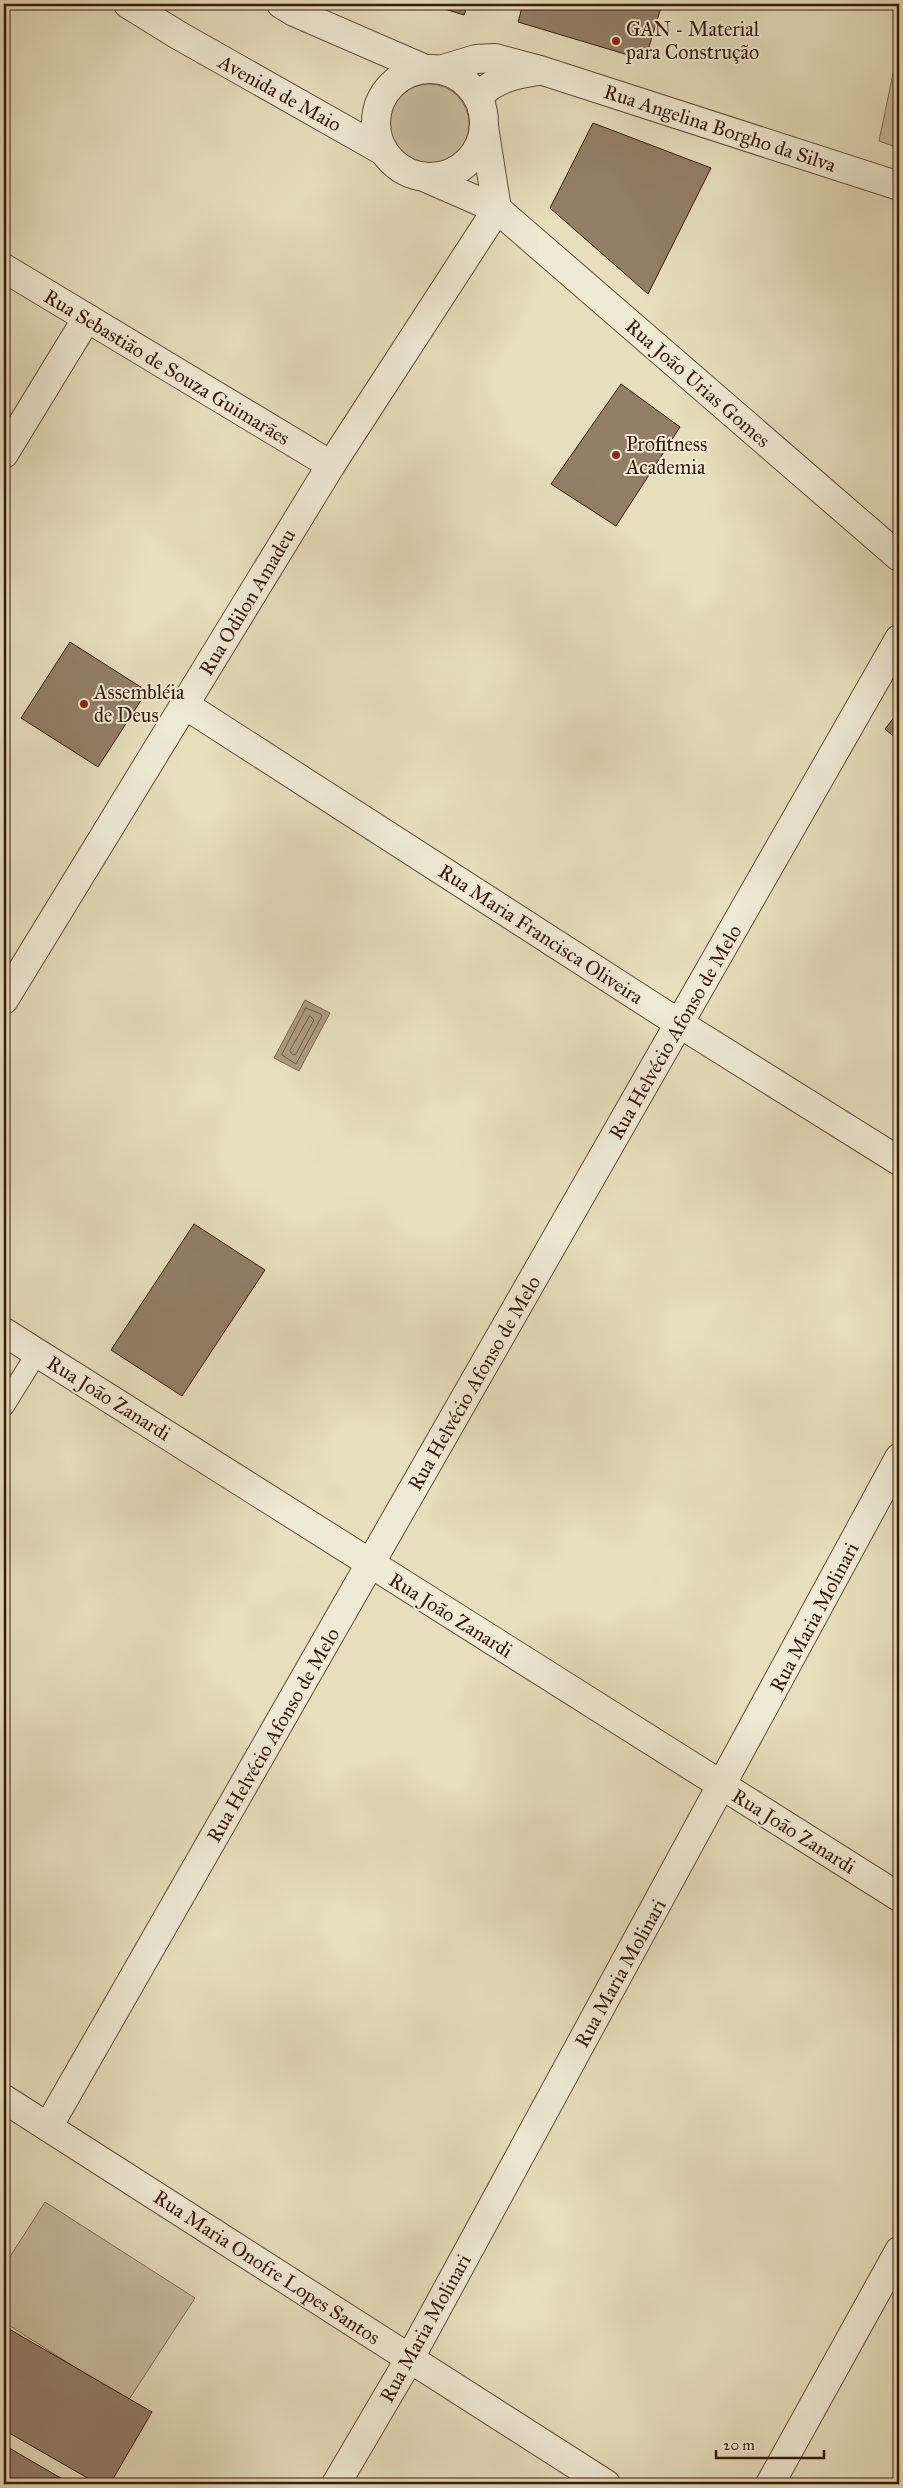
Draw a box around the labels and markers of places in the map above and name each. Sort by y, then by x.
place label: GAN - Material para Construção [625,17,760,64]
marker: GAN - Material para Construção [610,35,622,47]
place label: Profitness Academia [625,432,707,479]
marker: Profitness Academia [610,449,622,461]
place label: Assembléia de Deus [93,680,185,727]
marker: Assembléia de Deus [78,698,90,710]

